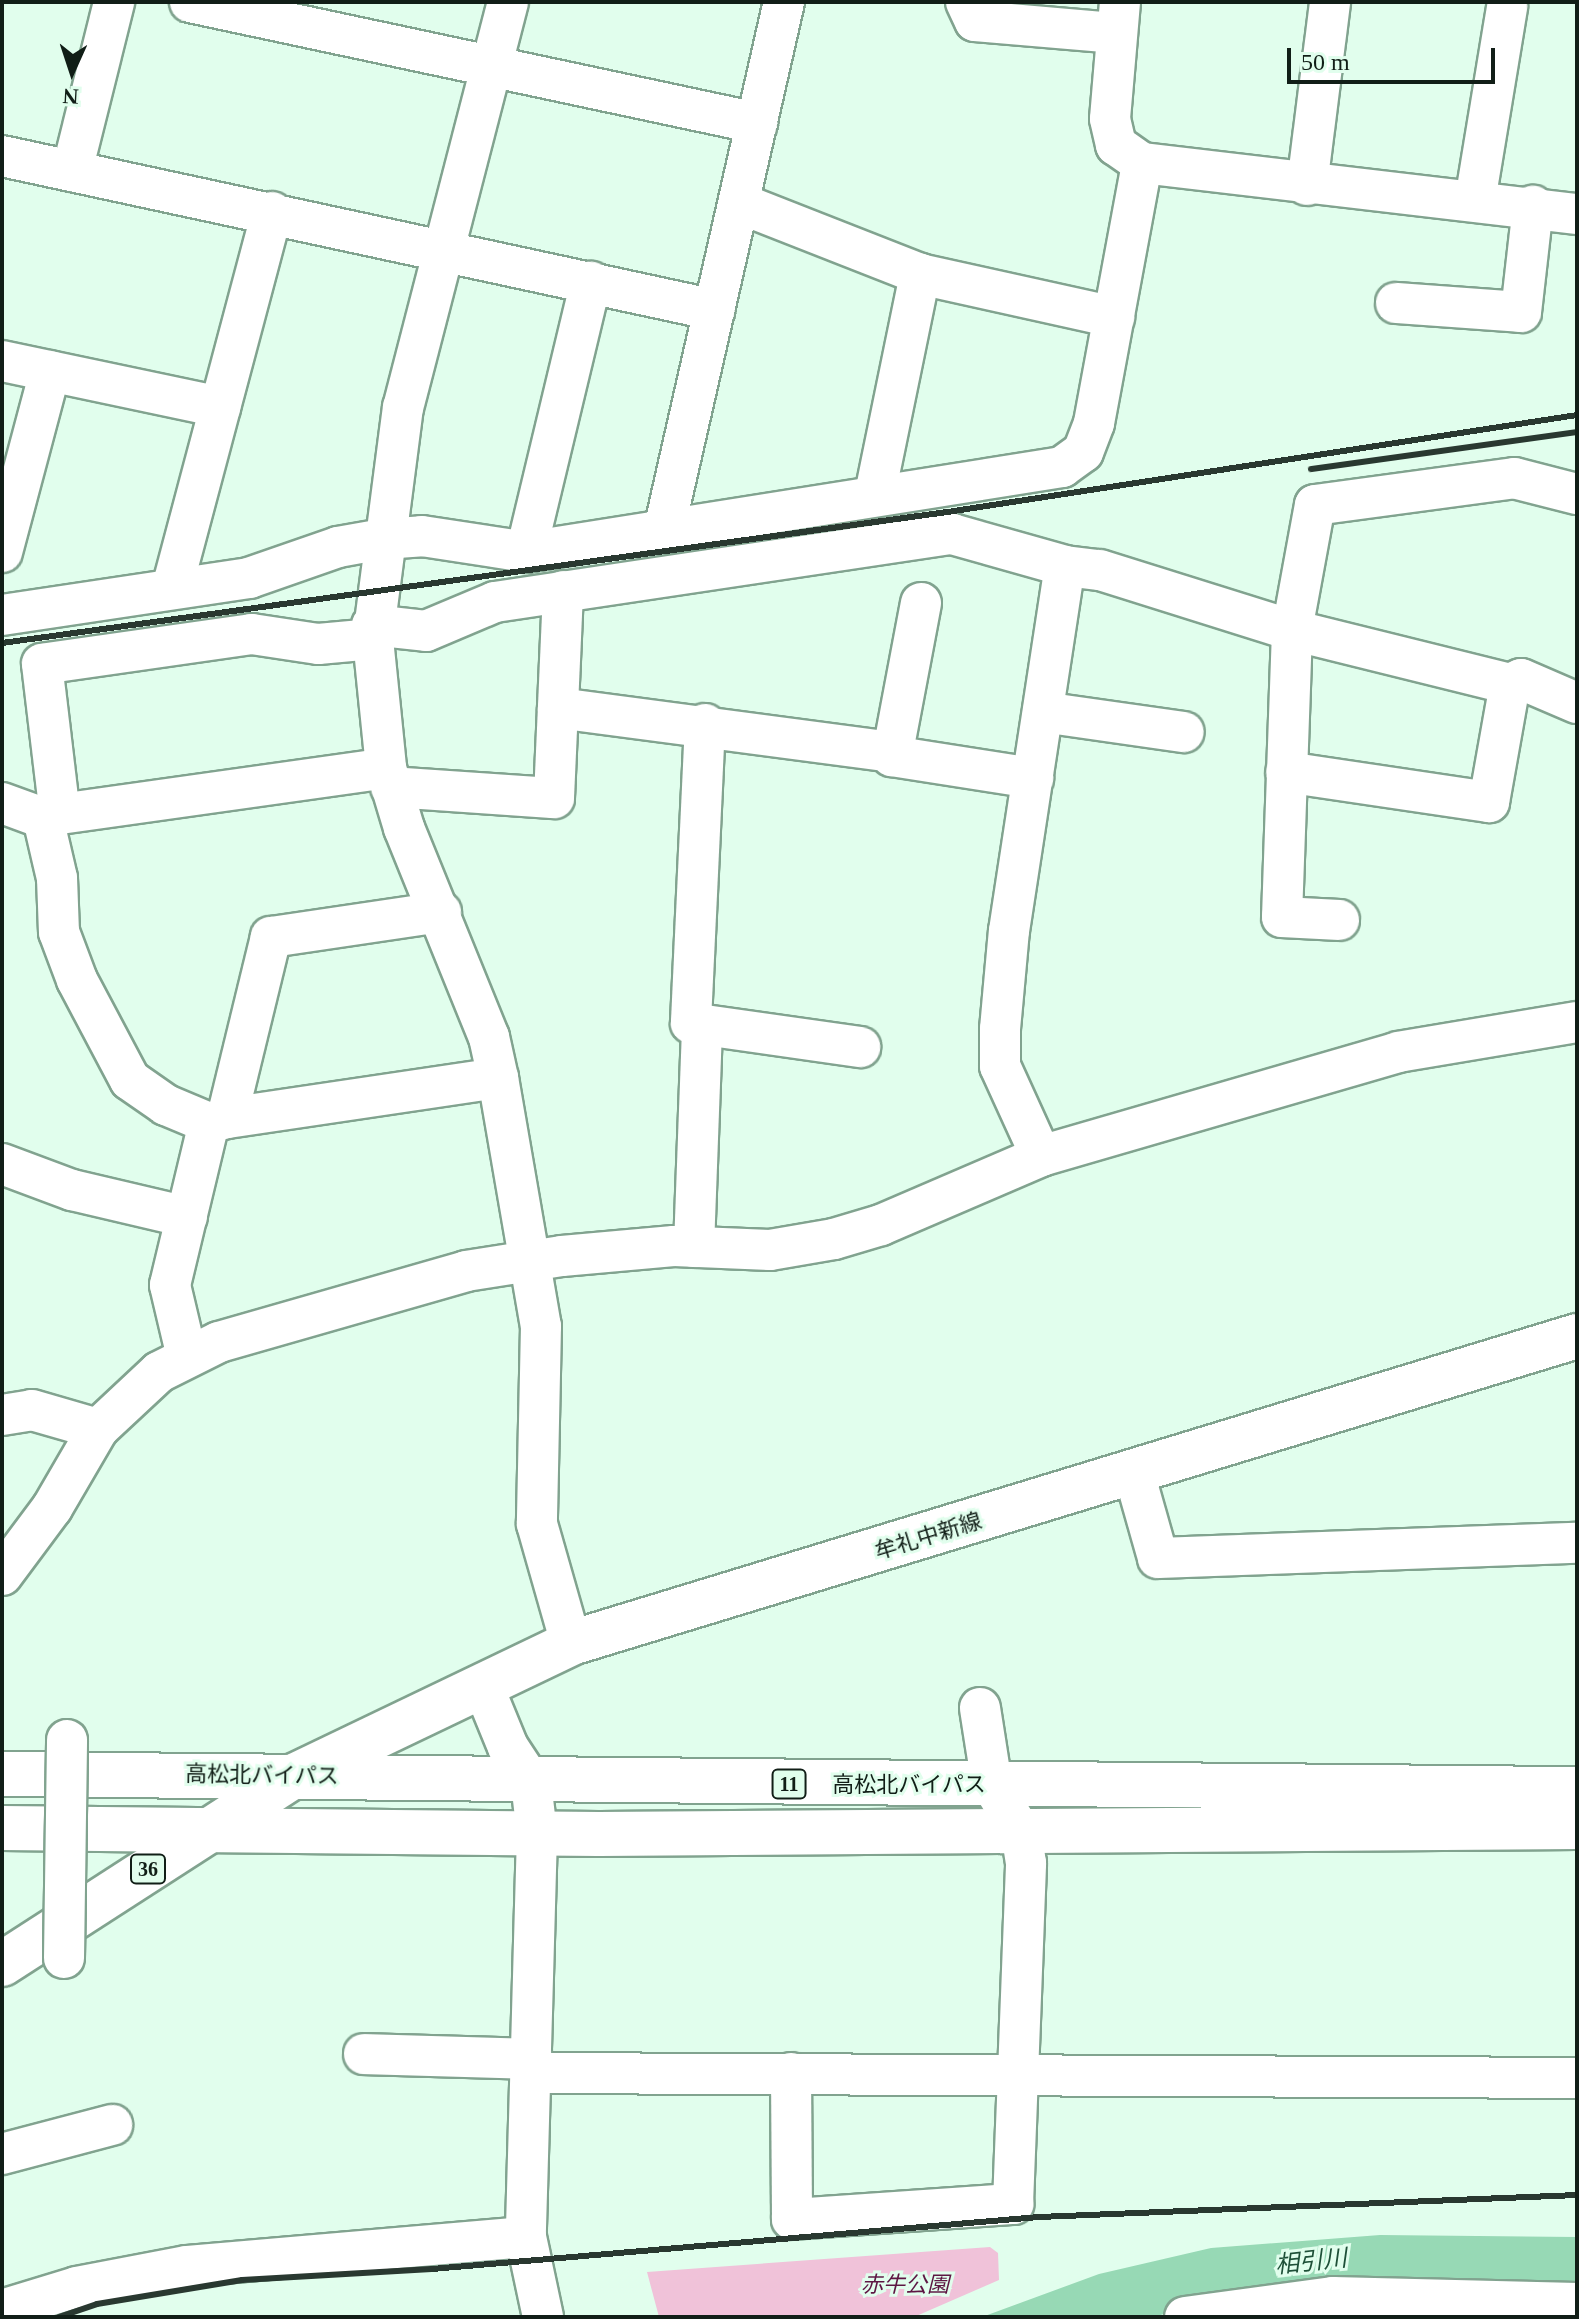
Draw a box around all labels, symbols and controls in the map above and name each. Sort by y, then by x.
north arrow [32,32,112,112]
scale bar [1291,32,1499,82]
text: 50 m [1301,49,1350,75]
text: N [62,84,79,109]
street label: 牟礼中新線 [872,1507,984,1565]
street label: 高松北バイパス [185,1760,339,1790]
road number: 11 [771,1768,807,1800]
street label: 高松北バイパス [832,1772,986,1798]
road number: 36 [130,1853,166,1885]
water label: 相引川 [1274,2244,1348,2280]
park label: 赤牛公園 [861,2272,949,2298]

